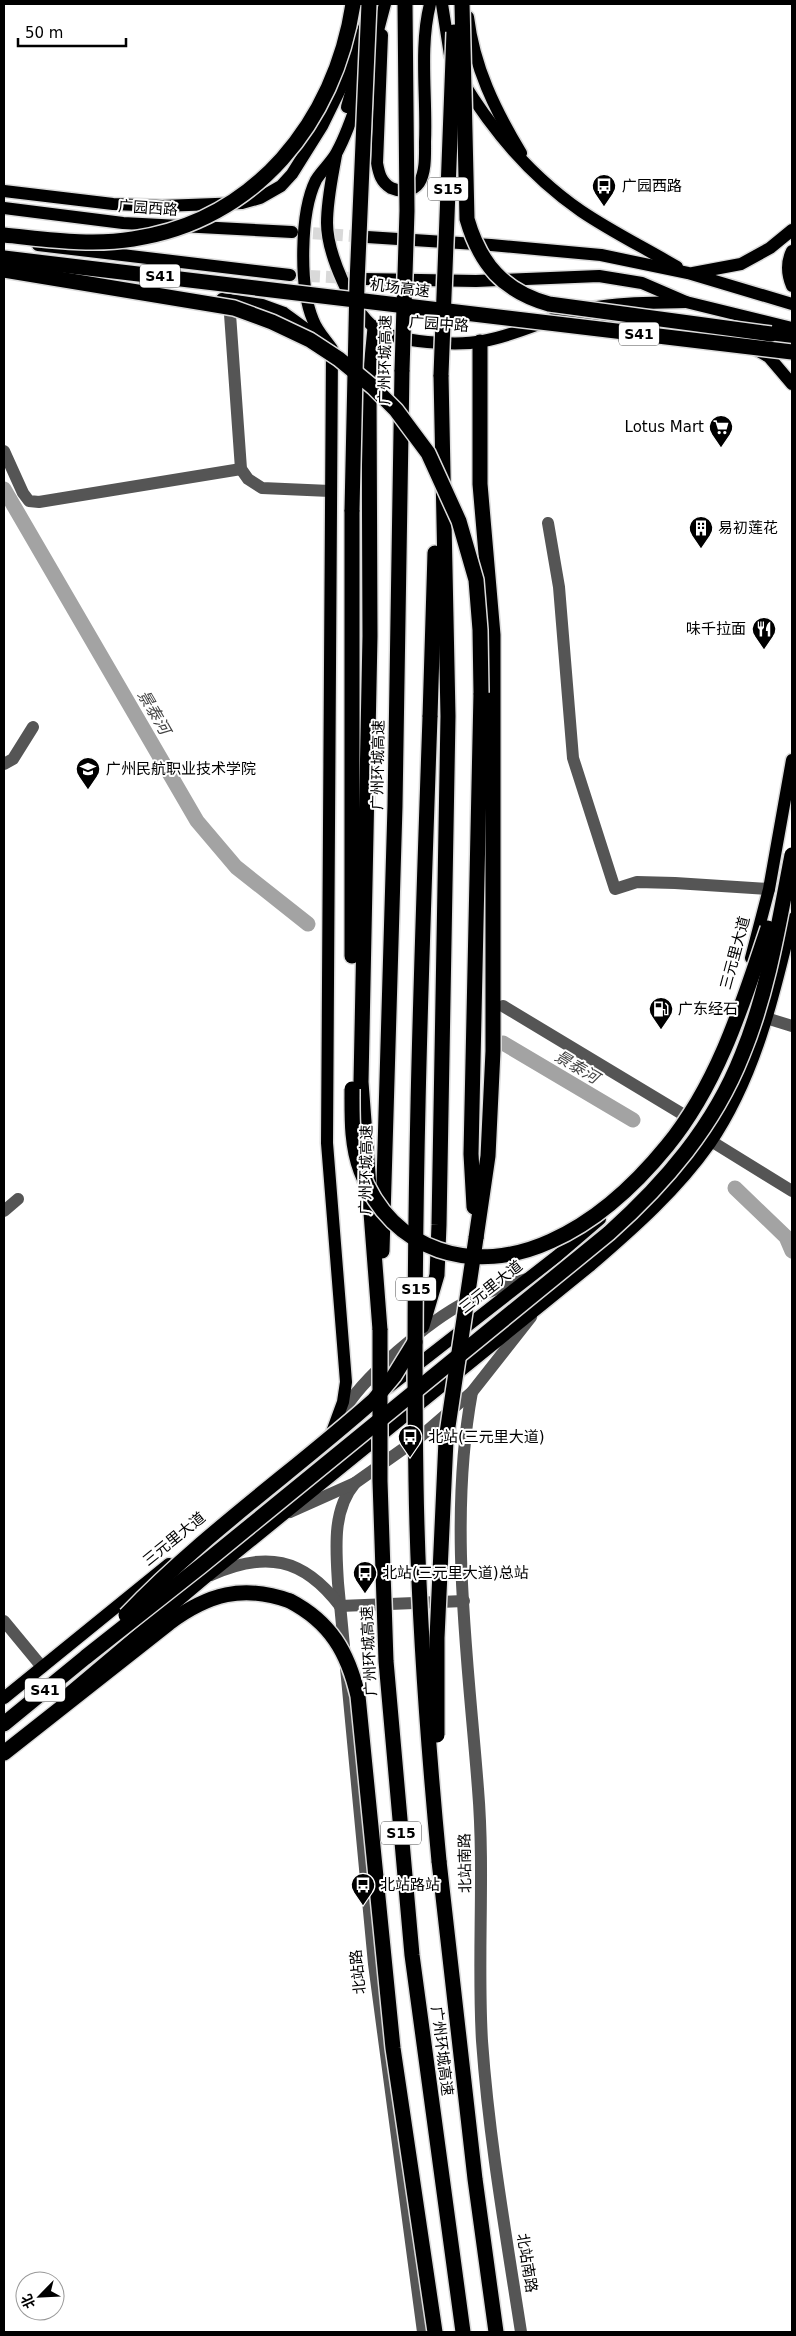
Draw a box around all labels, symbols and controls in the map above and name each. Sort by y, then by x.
scale bar [18,15,125,47]
text: 50 m [25,24,63,42]
bus stop icon: 广园西路 [591,173,617,207]
place label: 广园西路 [622,177,682,195]
road number: S15 [428,178,468,200]
street label: 广园西路 [117,197,179,219]
road number: S41 [140,264,180,288]
street label: 机场高速 [369,275,431,301]
street label: 广园中路 [408,313,470,335]
street label: 广州环城高速 [375,315,395,405]
road number: S41 [619,322,659,346]
supermarket icon: Lotus Mart [708,414,734,448]
place label: Lotus Mart [625,418,704,436]
building icon: 易初莲花 [688,515,714,549]
place label: 易初莲花 [718,519,778,537]
restaurant icon: 味千拉面 [751,616,777,650]
place label: 味千拉面 [686,620,746,638]
water label: 景泰河 [134,686,176,740]
street label: 广州环城高速 [368,720,388,810]
school or university icon: 广州民航职业技术学院 [75,756,101,790]
place label: 广州民航职业技术学院 [106,760,256,778]
street label: 三元里大道 [717,914,753,992]
fuel station icon: 广东经石 [648,996,674,1030]
place label: 广东经石 [678,1000,738,1018]
water label: 景泰河 [552,1046,605,1089]
street label: 广州环城高速 [356,1125,376,1215]
street label: 三元里大道 [456,1257,526,1317]
road number: S15 [396,1278,436,1300]
bus stop icon: 北站(三元里大道) [397,1424,423,1458]
place label: 北站(三元里大道) [428,1428,545,1446]
street label: 三元里大道 [139,1508,209,1570]
bus stop icon: 北站(三元里大道)总站 [352,1560,378,1594]
place label: 北站(三元里大道)总站 [382,1564,529,1582]
street label: 广州环城高速 [358,1606,380,1696]
road number: S41 [25,1678,65,1702]
road number: S15 [381,1822,421,1845]
street label: 北站南路 [455,1833,475,1893]
bus stop icon: 北站路站 [350,1872,376,1906]
place label: 北站路站 [380,1876,440,1894]
street label: 北站路 [347,1949,369,1995]
street label: 广州环城高速 [428,2005,456,2097]
street label: 北站南路 [513,2232,541,2294]
north arrow [15,2271,65,2321]
text: 北 [18,2292,38,2311]

